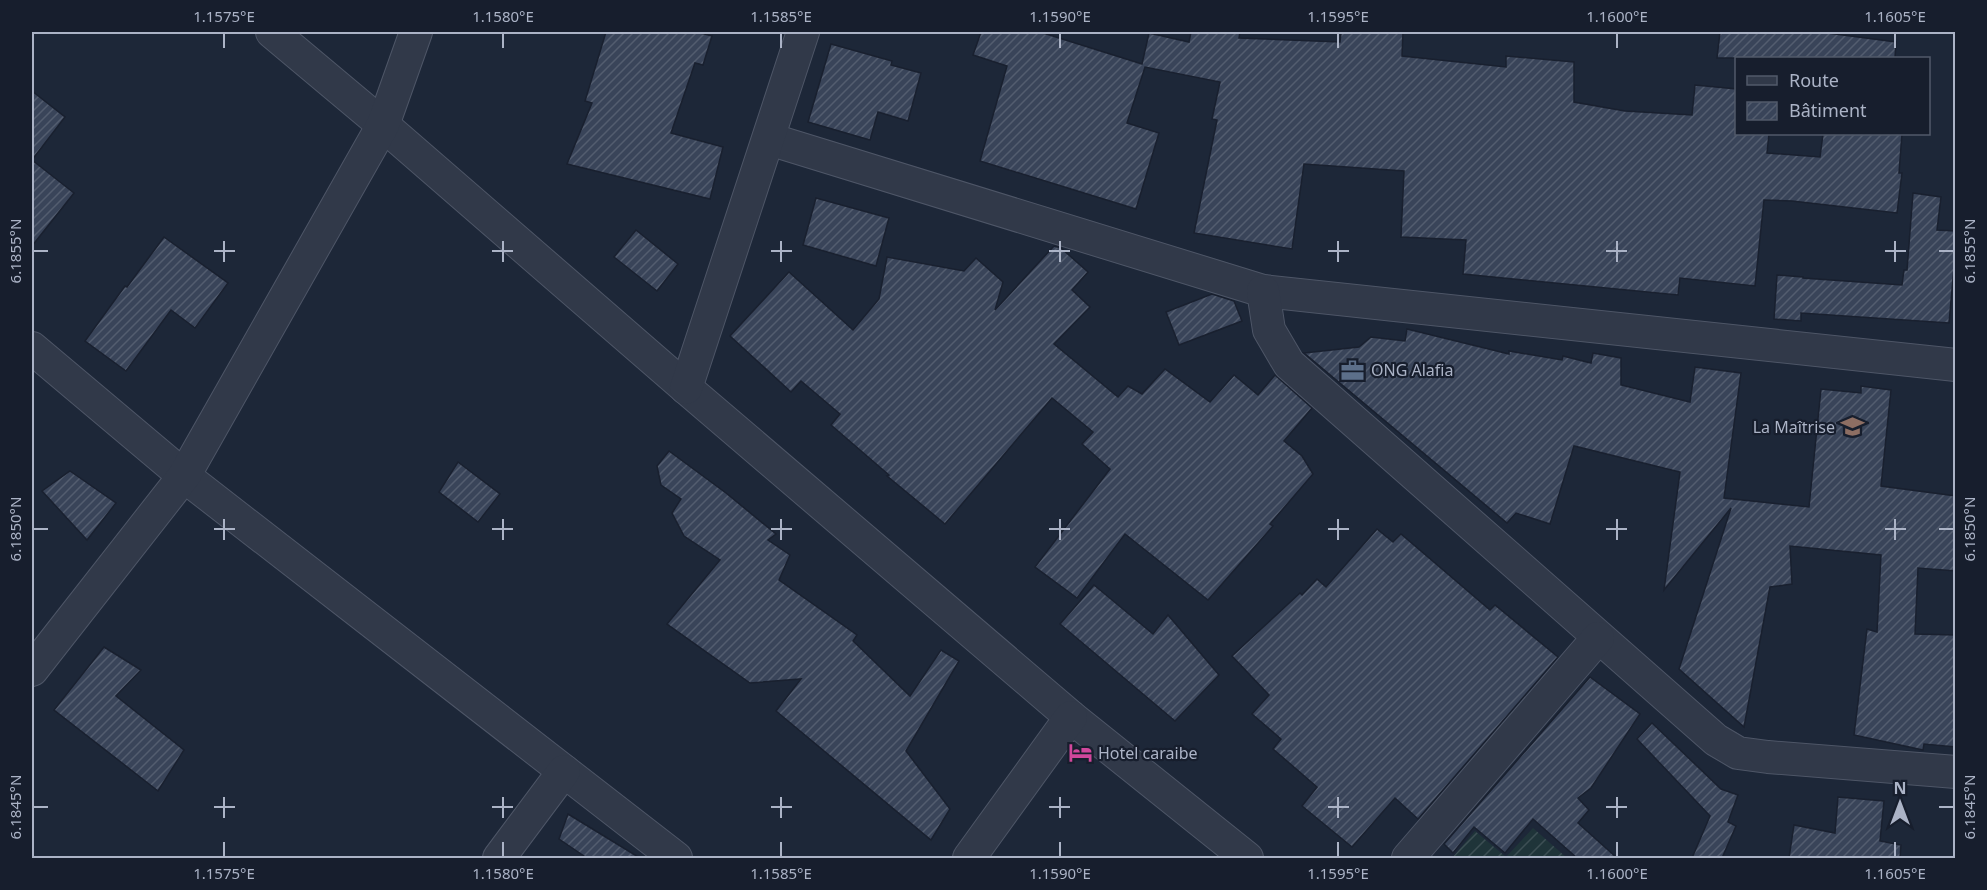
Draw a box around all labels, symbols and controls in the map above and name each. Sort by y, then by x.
text: 1.1575°E [193,6,255,26]
text: 1.1580°E [472,6,534,26]
text: 1.1585°E [750,6,812,26]
text: 1.1590°E [1029,6,1091,26]
text: 1.1595°E [1307,6,1369,26]
text: 1.1600°E [1586,6,1648,26]
text: 1.1605°E [1864,6,1926,26]
legend [1735,57,1930,135]
text: Route [1789,68,1839,92]
text: Bâtiment [1789,98,1867,122]
text: 6.1855°N [5,219,25,283]
text: 6.1855°N [1959,219,1979,283]
office icon: ONG Alafia [1340,357,1366,383]
place label: ONG Alafia [1371,359,1453,381]
school or university icon: La Maîtrise [1840,414,1866,440]
place label: La Maîtrise [1753,416,1835,438]
text: 6.1850°N [5,497,25,561]
text: 6.1850°N [1959,497,1979,561]
hotel icon: Hotel caraibe [1067,740,1093,766]
place label: Hotel caraibe [1098,742,1198,764]
north arrow [1870,773,1930,833]
text: 6.1845°N [5,775,25,839]
text: 6.1845°N [1959,775,1979,839]
text: N [1893,777,1907,799]
text: 1.1575°E [193,863,255,883]
text: 1.1580°E [472,863,534,883]
text: 1.1585°E [750,863,812,883]
text: 1.1590°E [1029,863,1091,883]
text: 1.1595°E [1307,863,1369,883]
text: 1.1600°E [1586,863,1648,883]
text: 1.1605°E [1864,863,1926,883]

